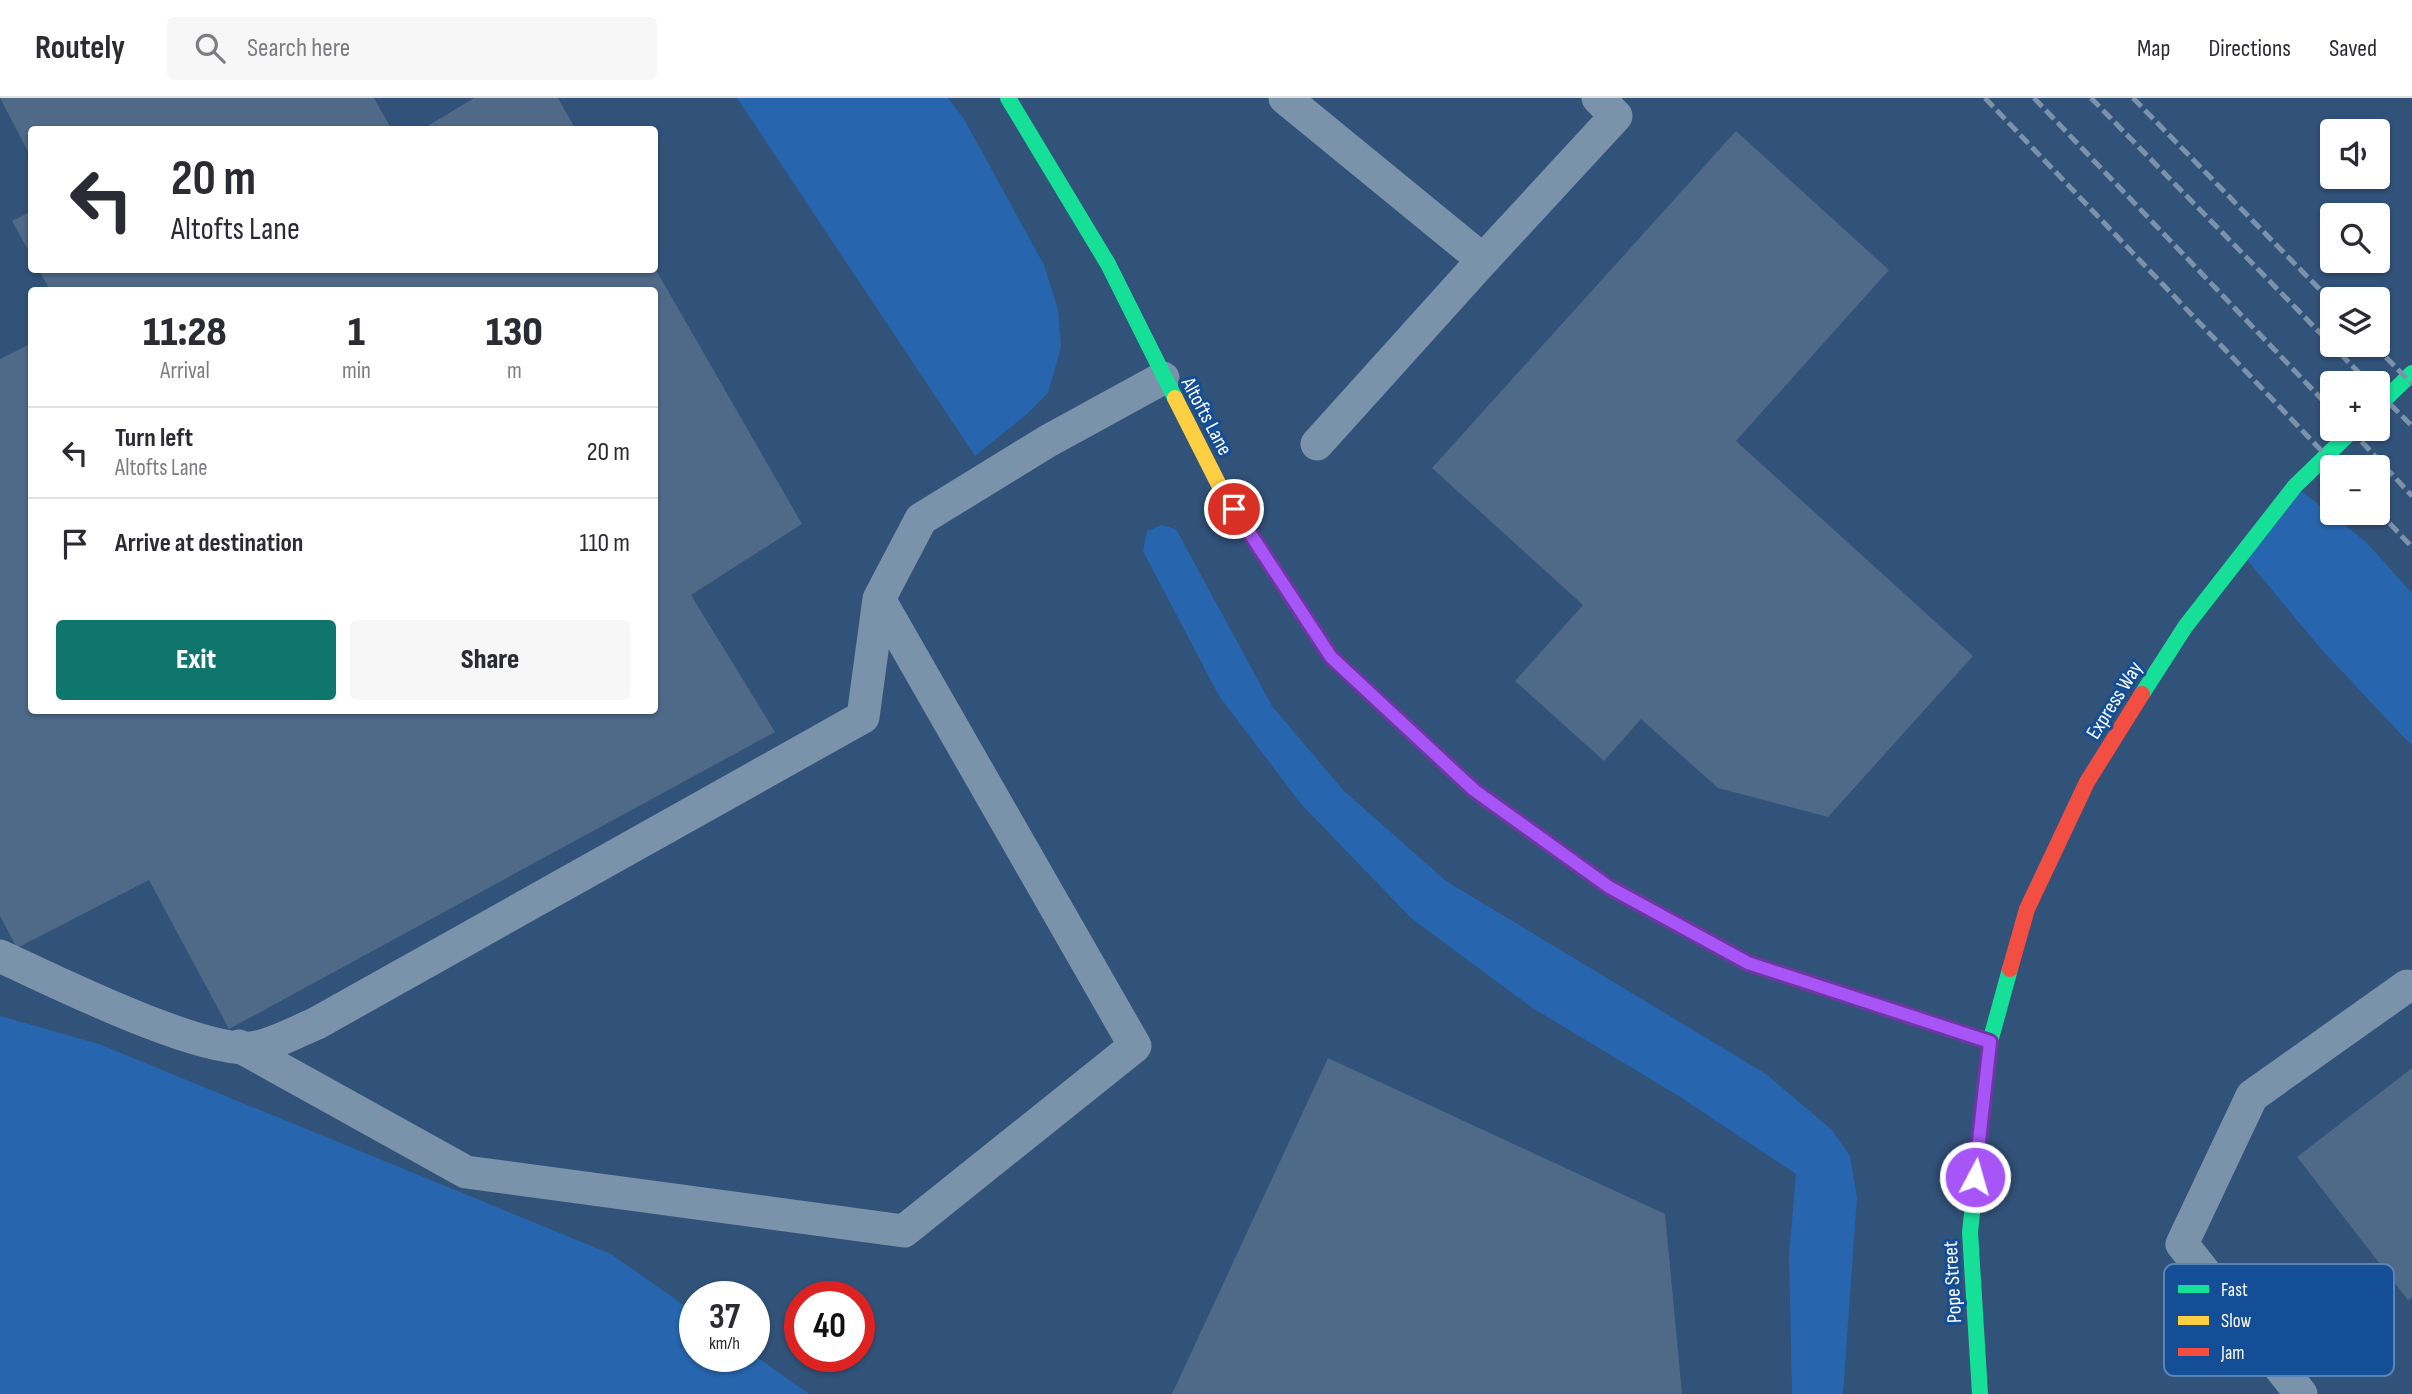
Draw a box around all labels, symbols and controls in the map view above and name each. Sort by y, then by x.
search box [167,17,657,80]
text: Routely [35,28,125,68]
icon: search [191,29,229,67]
text: Search here [247,33,350,64]
text: Map [2137,34,2170,63]
text: Directions [2208,34,2291,63]
text: Saved [2329,34,2377,63]
map controls [2320,119,2390,525]
button: sound [2320,119,2390,189]
text: 20 m [171,150,256,209]
icon: left [56,154,147,245]
button: search [2320,203,2390,273]
text: Altofts Lane [171,210,300,249]
button: layers [2320,287,2390,357]
text: 11:28 [143,307,227,358]
text: 1 [348,307,365,358]
text: 130 [486,307,543,358]
text: Arrival [160,357,210,385]
text: min [342,357,371,385]
text: m [507,357,522,385]
button: + [2320,371,2390,441]
street label: Altofts Lane [1175,372,1237,459]
text: Turn left [115,423,193,454]
icon: left [56,434,94,472]
text: 20 m [587,437,630,468]
text: Altofts Lane [115,454,208,482]
button: − [2320,455,2390,525]
pin [1204,479,1264,539]
icon: arrive [1215,490,1253,528]
icon: arrive [56,525,94,563]
text: Arrive at destination [115,528,303,559]
text: 110 m [579,528,630,559]
button: Exit [56,620,336,700]
button: Share [350,620,630,700]
street label: Express Way [2081,657,2148,744]
position arrow [1938,1140,2012,1214]
street label: Pope Street [1938,1240,1967,1324]
legend [2164,1264,2394,1376]
text: Fast [2221,1279,2248,1302]
speed limit sign: 40 [784,1281,875,1372]
text: 37 [709,1296,740,1339]
text: Slow [2221,1310,2251,1333]
text: km/h [709,1333,740,1354]
text: Jam [2220,1342,2244,1365]

